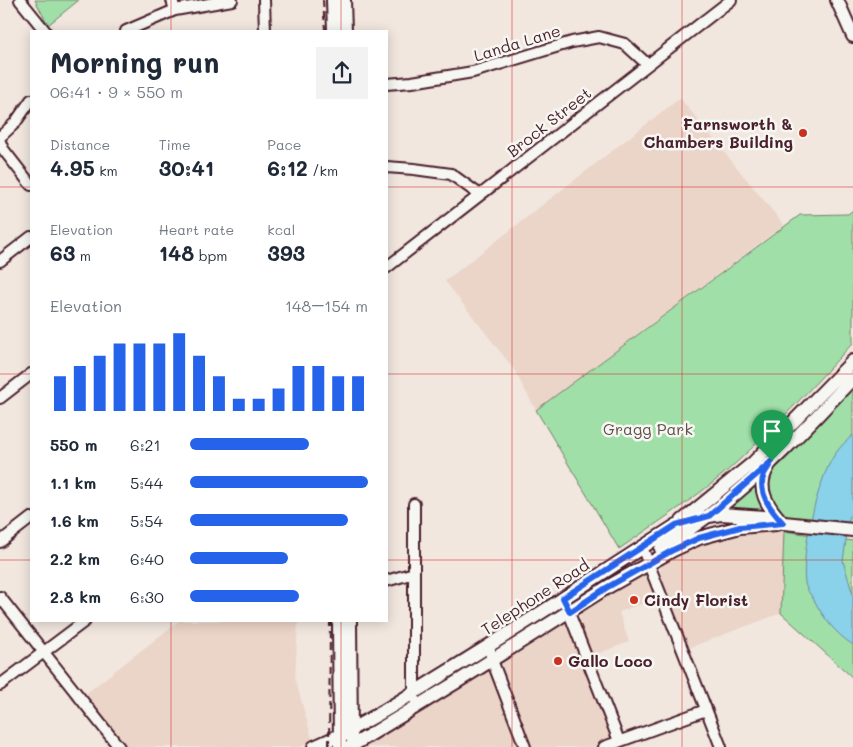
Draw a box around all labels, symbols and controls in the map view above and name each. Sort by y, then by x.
street label: Landa Lane [471,19,563,66]
text: Morning run [50,44,219,80]
button: share [316,47,368,99]
text: 06:41 · 9 × 550 m [50,81,183,102]
street label: Brock Street [502,82,595,161]
place label: Farnsworth & Chambers Building [643,113,793,152]
marker: Farnsworth & Chambers Building [797,127,809,139]
text: Distance [50,135,110,154]
text: Time [159,135,191,154]
text: Pace [267,135,302,154]
text: 4.95 [50,154,95,181]
text: 30:41 [159,154,214,181]
text: 6:12 [267,154,308,181]
text: km [95,161,118,180]
text: /km [308,161,338,180]
text: Elevation [50,220,113,239]
text: Heart rate [159,220,234,239]
text: kcal [267,220,295,239]
text: 63 [50,239,75,266]
text: 148 [159,239,194,266]
text: 393 [267,239,305,266]
text: m [75,246,91,265]
text: bpm [194,246,228,265]
text: Elevation [50,295,122,316]
text: 148–154 m [285,295,368,316]
pin [751,410,793,461]
icon: arrive [758,417,786,445]
park label: Gragg Park [603,418,693,439]
text: 550 m [50,434,97,455]
text: 6:21 [130,434,161,455]
text: 1.1 km [50,472,96,493]
text: 5:44 [130,472,163,493]
text: 1.6 km [50,510,99,531]
text: 5:54 [130,510,163,531]
text: 2.2 km [50,548,100,569]
text: 6:40 [130,548,164,569]
street label: Telephone Road [477,554,593,639]
text: 2.8 km [50,586,101,607]
text: 6:30 [130,586,164,607]
place label: Cindy Florist [644,589,748,610]
marker: Cindy Florist [628,594,640,606]
place label: Gallo Loco [568,650,653,671]
marker: Gallo Loco [552,655,564,667]

